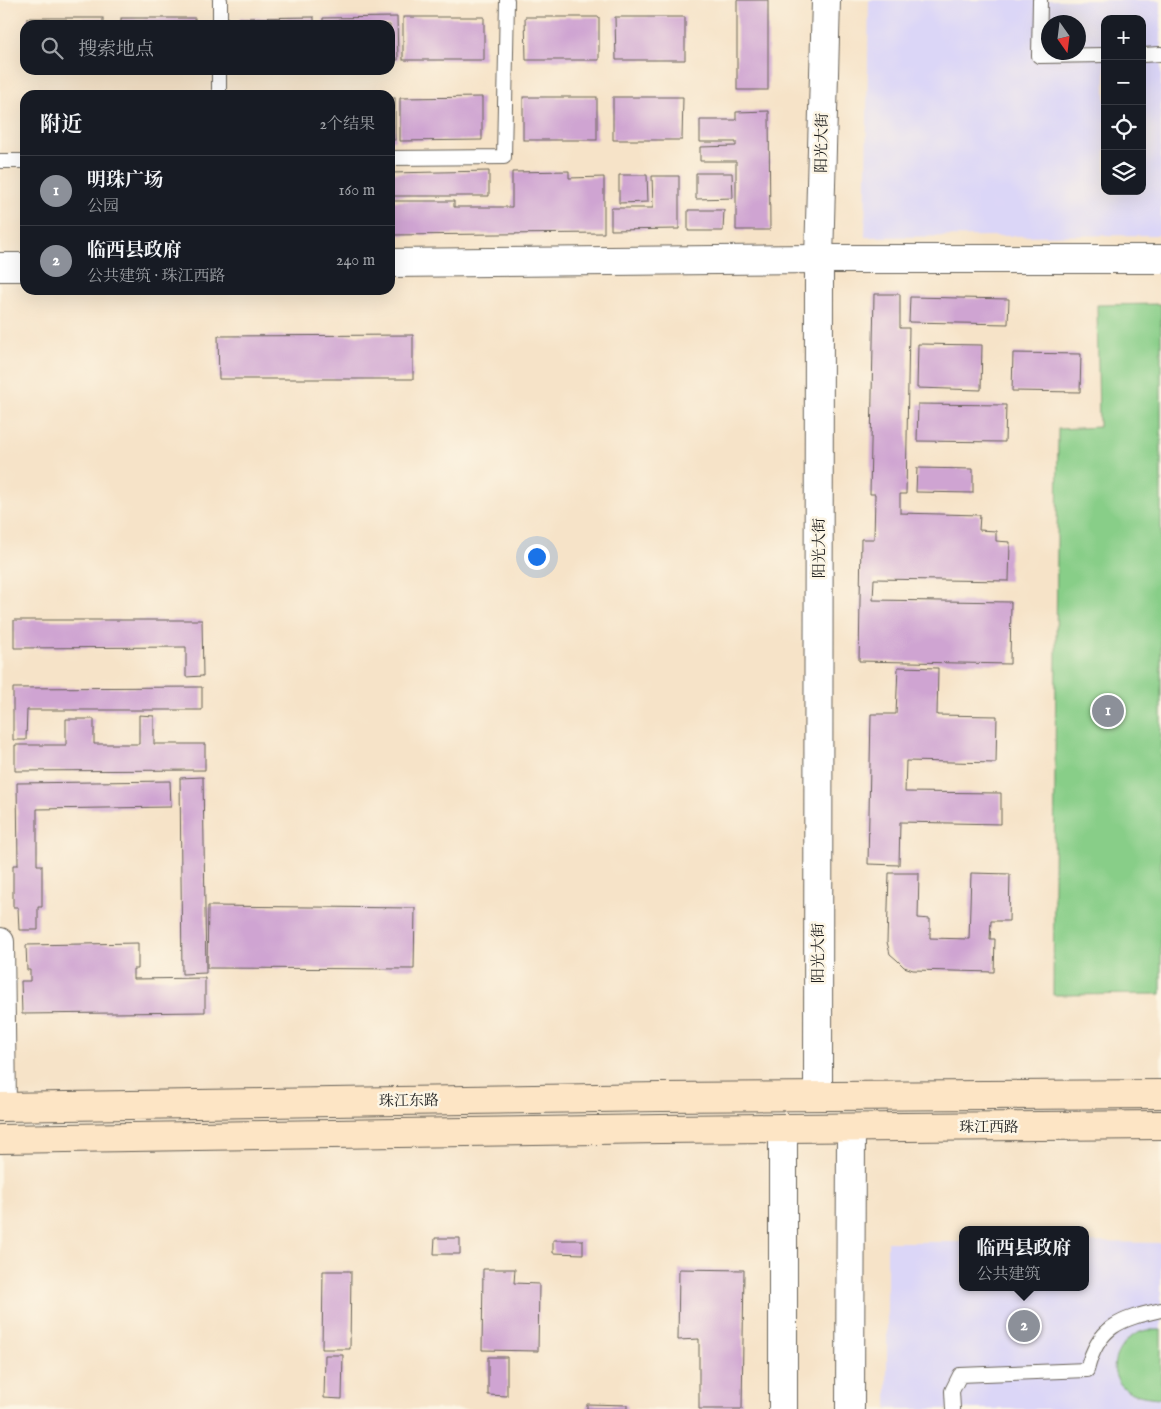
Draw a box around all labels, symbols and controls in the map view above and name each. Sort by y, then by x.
north arrow [1041,15,1086,60]
map controls [1101,15,1146,195]
button: + [1101,15,1146,60]
search box [20,20,395,75]
icon: search [38,34,66,62]
text: 搜索地点 [78,38,154,62]
button: − [1101,60,1146,105]
button: locate [1101,105,1146,150]
text: 附近 [40,112,82,139]
street label: 阳光大街 [812,113,832,173]
text: 2个结果 [319,115,375,135]
button: layers [1101,150,1146,195]
text: 明珠广场 [87,169,163,193]
text: 1 [53,181,59,201]
text: 160 m [339,181,375,201]
text: 公园 [87,197,119,217]
text: 临西县政府 [87,239,182,263]
text: 2 [52,251,60,271]
text: 240 m [336,251,375,271]
text: 公共建筑 · 珠江西路 [87,267,226,287]
street label: 阳光大街 [810,518,829,578]
your location [524,544,550,570]
pin: 1 [1092,692,1124,730]
street label: 阳光大街 [809,923,828,983]
street label: 珠江东路 [379,1091,439,1111]
street label: 珠江西路 [959,1118,1019,1137]
popup [959,1226,1089,1291]
text: 临西县政府 [976,1237,1072,1261]
text: 公共建筑 [976,1265,1041,1285]
pin: 2 [1008,1307,1040,1345]

